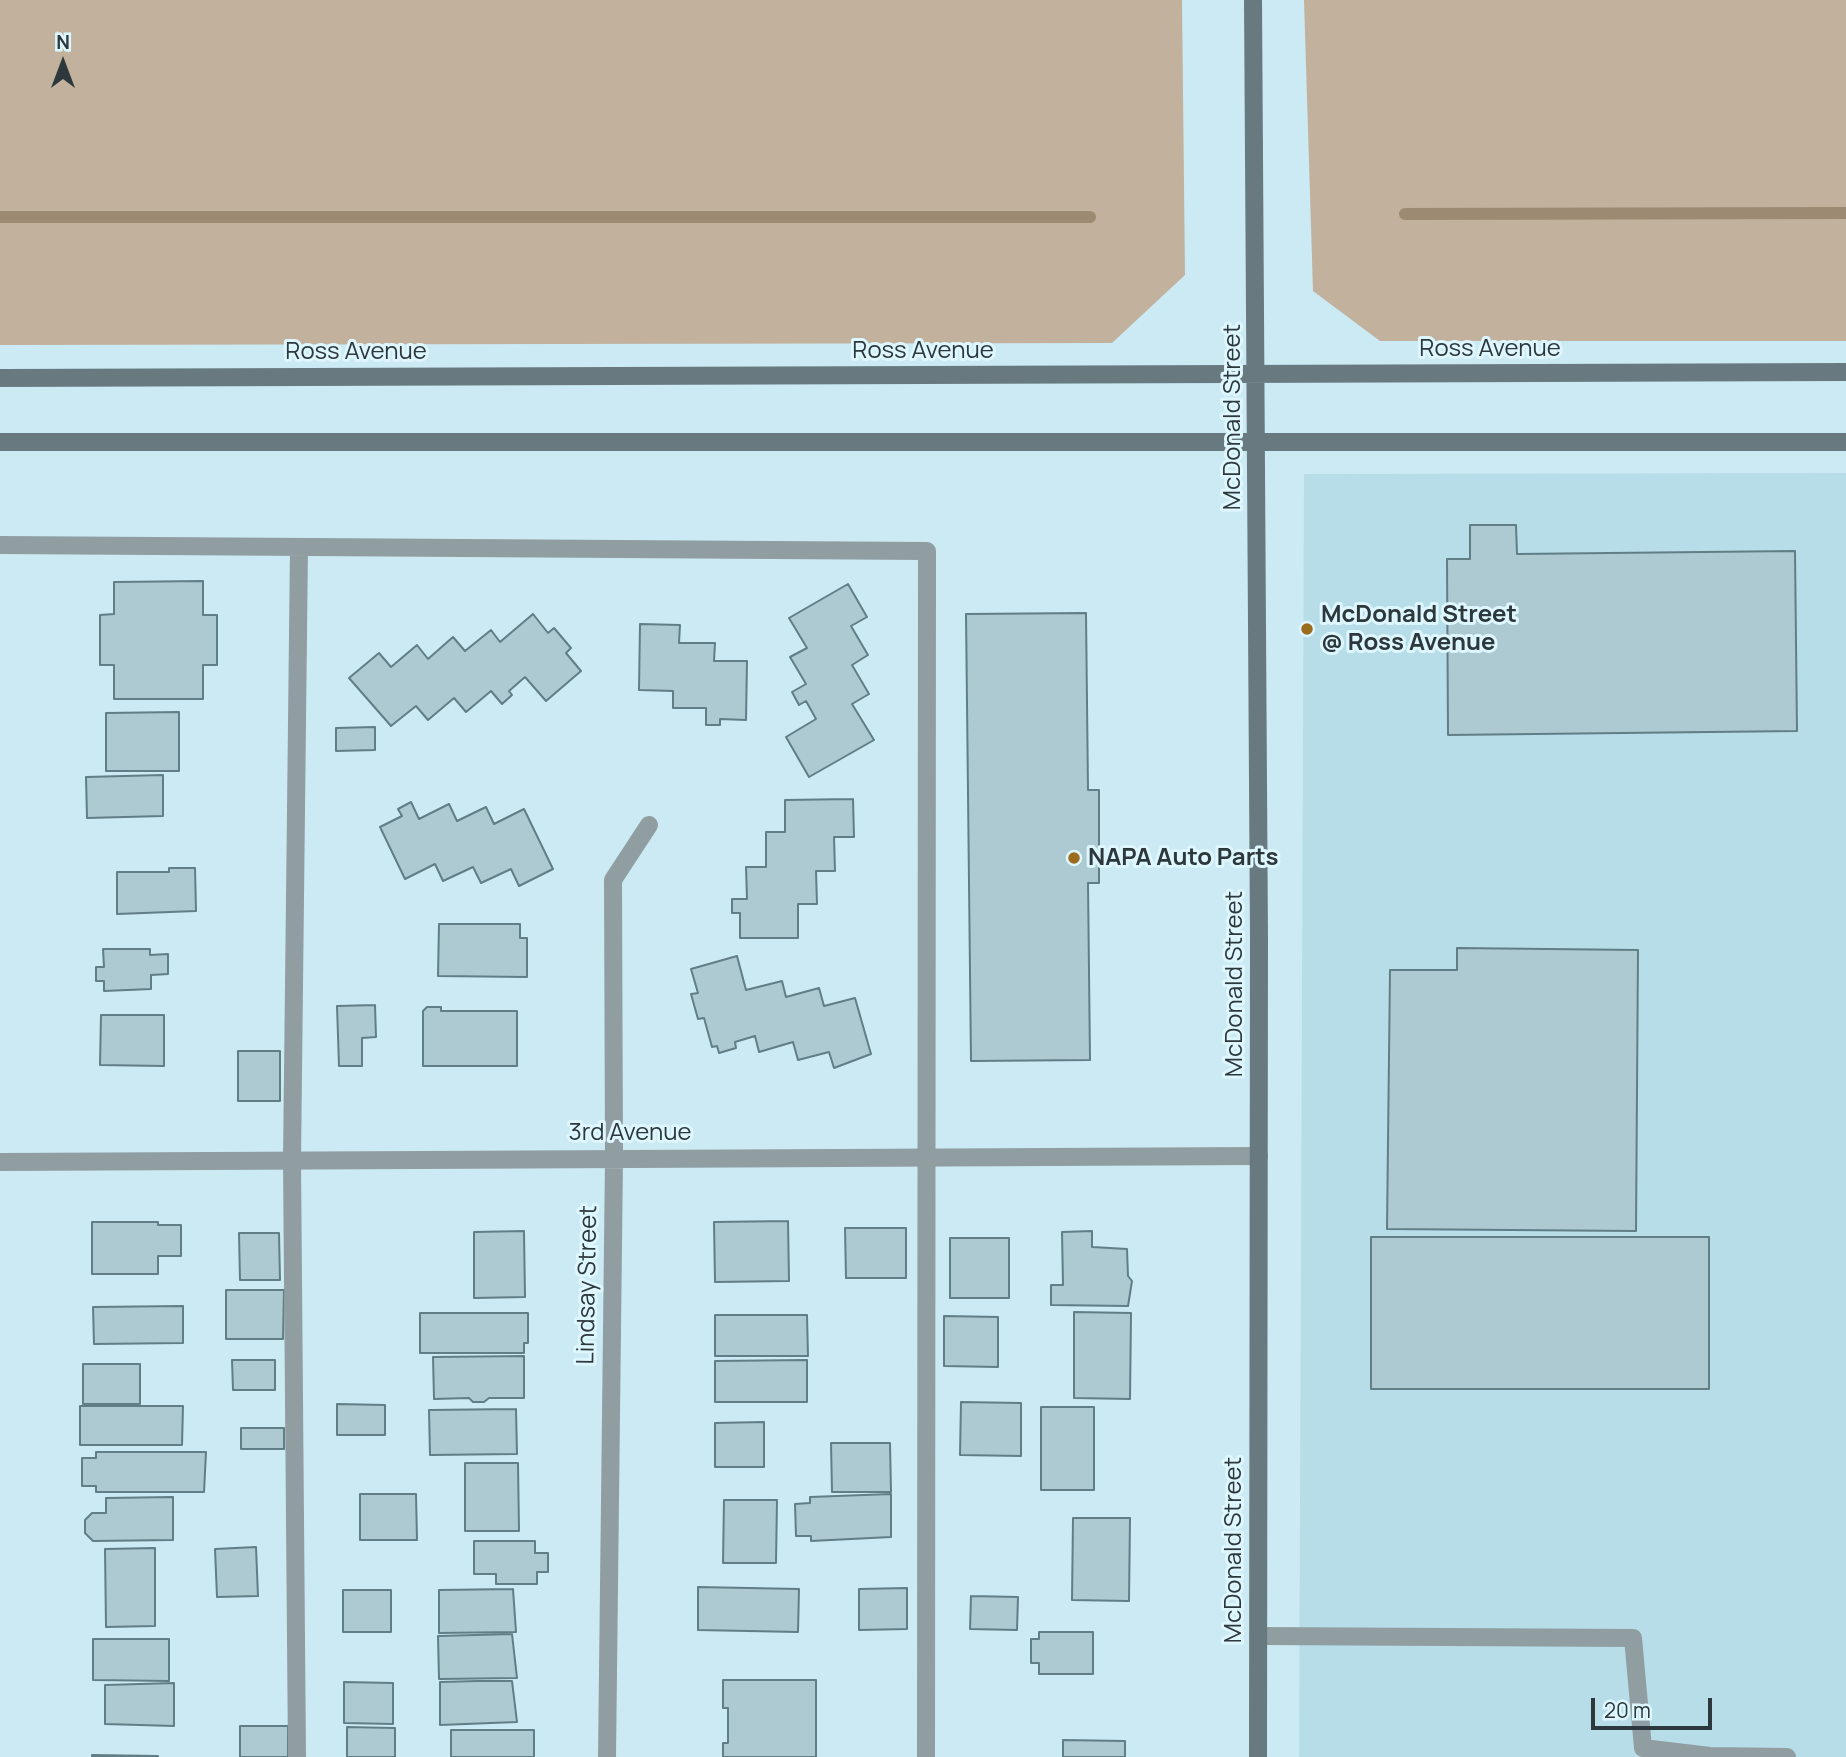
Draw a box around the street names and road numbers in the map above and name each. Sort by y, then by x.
street label: McDonald Street [1219,324,1247,510]
street label: Ross Avenue [1419,335,1561,363]
street label: Ross Avenue [852,337,994,365]
street label: Ross Avenue [285,338,427,366]
street label: McDonald Street [1221,891,1249,1077]
street label: 3rd Avenue [569,1119,691,1147]
street label: Lindsay Street [572,1205,604,1365]
street label: McDonald Street [1220,1457,1248,1643]

